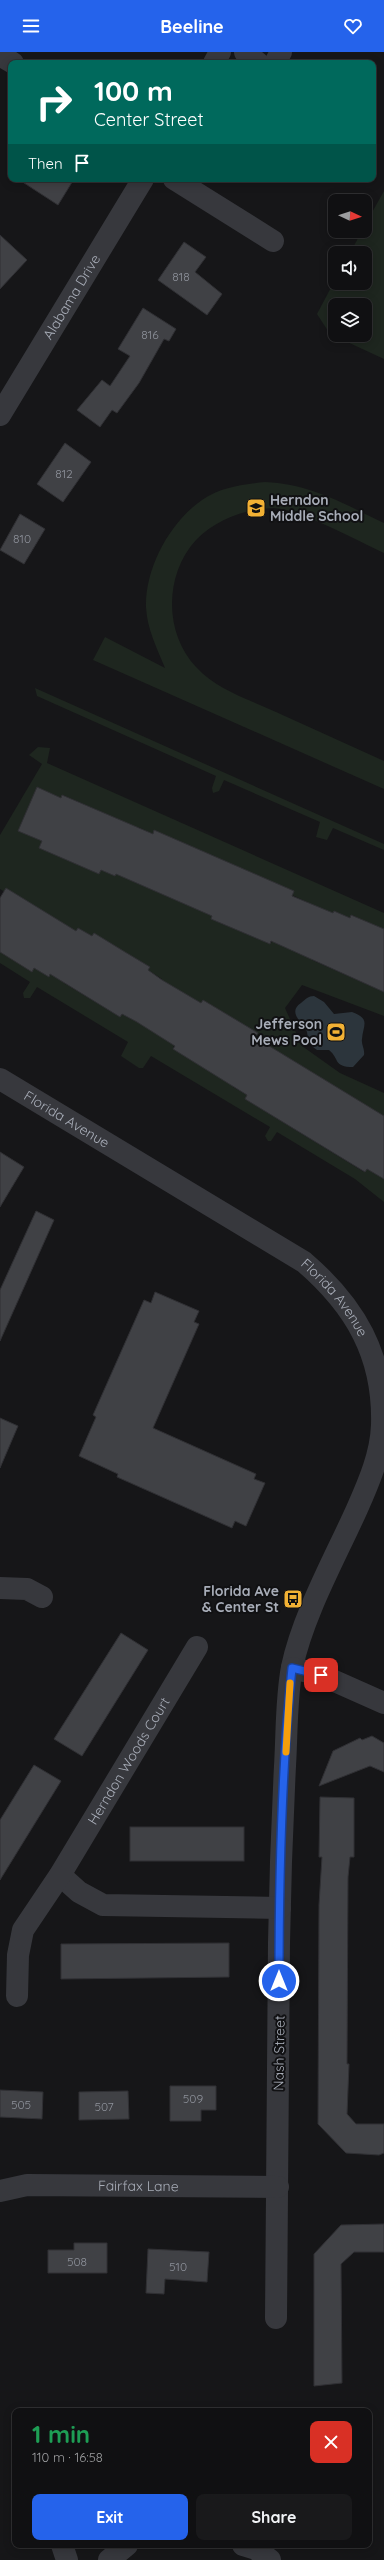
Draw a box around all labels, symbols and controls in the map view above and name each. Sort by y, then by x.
icon: menu [20,15,42,37]
text: Beeline [160,15,224,38]
icon: heart [342,15,364,37]
text: 100 m [94,73,173,108]
icon: right [28,76,80,128]
text: Center Street [94,108,204,131]
icon: arrive [71,152,93,174]
text: Then [28,154,63,173]
north arrow [328,194,372,238]
map controls [328,194,372,342]
button: sound [328,246,372,290]
street label: Alabama Drive [39,251,104,343]
house number: 818 [172,269,190,284]
button: layers [328,298,372,342]
house number: 816 [141,327,159,342]
house number: 812 [55,466,73,481]
place label: Herndon Middle School [270,491,363,525]
school or university icon: Herndon Middle School [245,497,267,519]
house number: 810 [13,531,31,546]
place label: Jefferson Mews Pool [251,1015,322,1049]
sports icon: Jefferson Mews Pool [325,1021,347,1043]
street label: Florida Avenue [21,1087,113,1152]
street label: Florida Avenue [297,1255,372,1340]
place label: Florida Ave & Center St [202,1582,279,1616]
bus stop icon: Florida Ave & Center St [282,1588,304,1610]
pin [304,1658,338,1692]
icon: arrive [310,1664,332,1686]
street label: Herndon Woods Court [83,1694,174,1828]
position arrow [258,1960,300,2002]
street label: Nash Street [269,2015,289,2091]
house number: 509 [183,2091,203,2106]
house number: 505 [11,2097,31,2112]
house number: 507 [94,2099,114,2114]
street label: Fairfax Lane [98,2177,179,2195]
house number: 508 [67,2254,87,2269]
house number: 510 [169,2259,187,2274]
text: 1 min [32,2419,90,2449]
button: close [310,2421,352,2463]
text: 110 m · 16:58 [32,2449,103,2465]
button: Exit [32,2494,188,2540]
button: Share [196,2494,352,2540]

